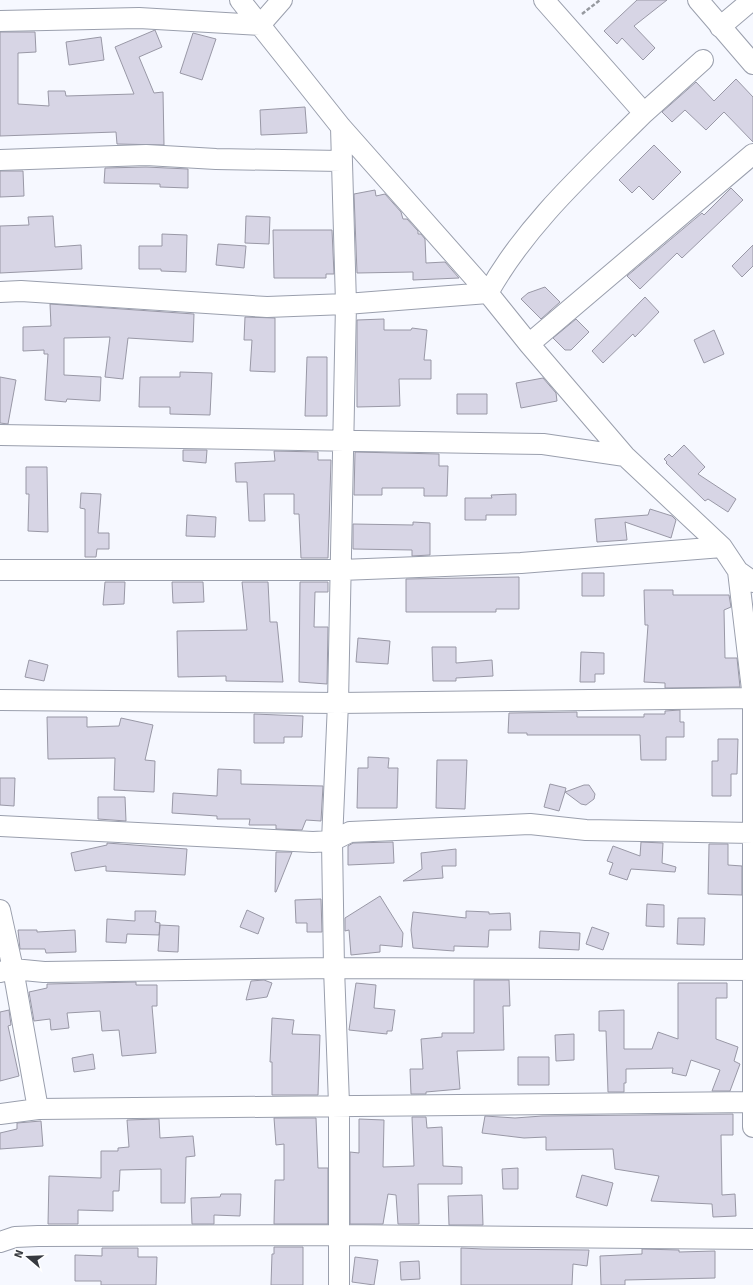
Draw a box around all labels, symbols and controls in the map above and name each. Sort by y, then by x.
north arrow [8,1237,48,1277]
text: N [12,1248,26,1260]

